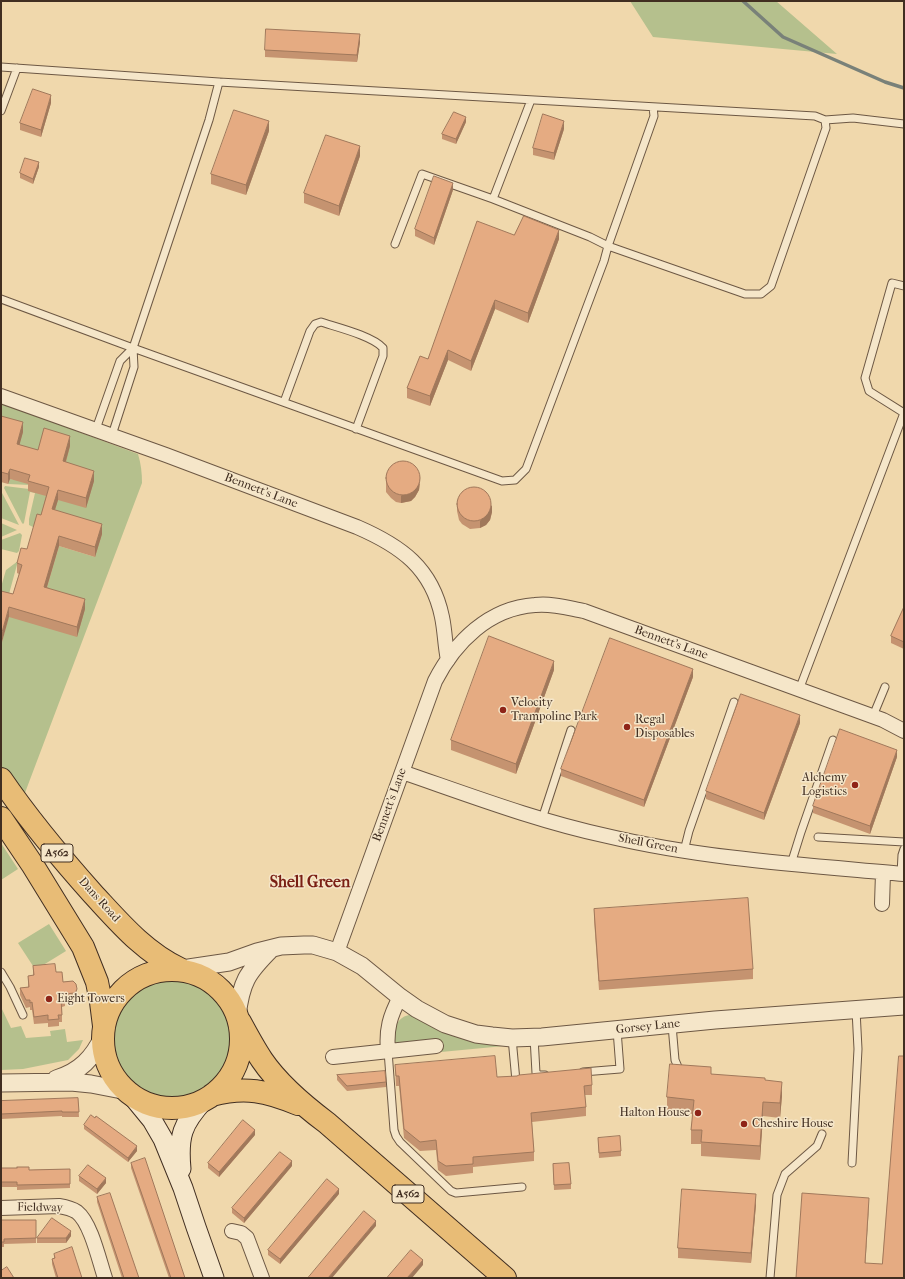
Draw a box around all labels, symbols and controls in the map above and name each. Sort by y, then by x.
street label: Bennett's Lane [222,470,300,512]
street label: Bennett's Lane [632,623,710,663]
place label: Velocity Trampoline Park [511,696,598,724]
marker: Velocity Trampoline Park [498,705,508,715]
place label: Regal Disposables [635,713,694,741]
marker: Regal Disposables [622,722,632,732]
street label: Bennett's Lane [370,766,410,844]
place label: Alchemy Logistics [802,771,847,799]
marker: Alchemy Logistics [850,780,860,790]
street label: Shell Green [617,831,679,857]
road number: A562 [41,844,73,862]
district label: Shell Green [270,873,350,893]
street label: Dans Road [75,875,123,925]
place label: Eight Towers [57,992,125,1006]
marker: Eight Towers [44,994,54,1004]
street label: Gorsey Lane [615,1016,681,1038]
place label: Halton House [619,1106,690,1120]
marker: Halton House [693,1108,703,1118]
place label: Cheshire House [752,1117,833,1131]
marker: Cheshire House [739,1119,749,1129]
road number: A562 [392,1185,424,1203]
street label: Fieldway [17,1200,63,1216]

